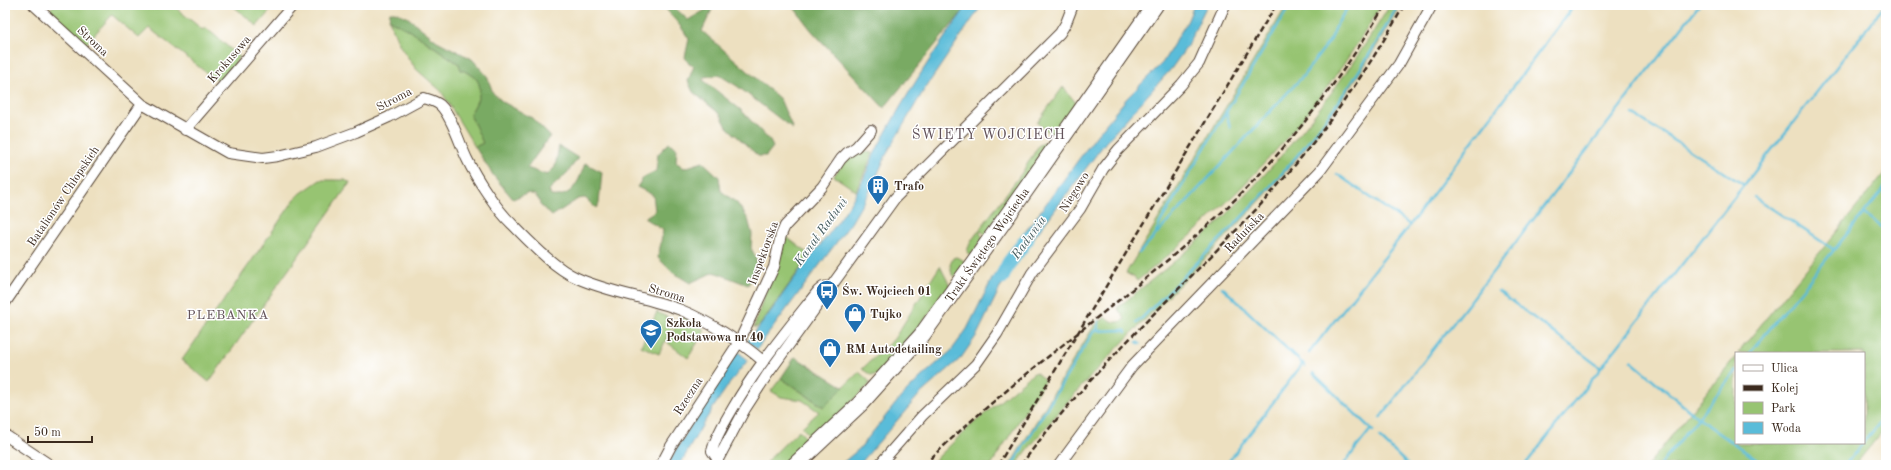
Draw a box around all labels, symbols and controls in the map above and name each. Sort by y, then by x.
street label: Stroma [74,24,110,59]
street label: Krokusowa [206,34,253,86]
street label: Stroma [375,86,414,114]
district label: ŚWIĘTY WOJCIECH [912,124,1066,142]
street label: Batalionów Chłopskich [26,144,102,249]
street label: Niegowo [1058,170,1092,215]
building icon: Trafo [865,173,891,206]
place label: Trafo [894,181,924,193]
street label: Trakt Świętego Wojciecha [940,184,1032,305]
water label: Kanał Raduni [792,195,851,269]
street label: Raduńska [1223,210,1267,255]
water label: Radunia [1009,214,1049,262]
street label: Inspektorska [747,220,781,287]
bus stop icon: Św. Wojciech 01 [814,278,840,311]
street label: Stroma [647,283,687,305]
place label: Św. Wojciech 01 [842,283,932,298]
shop icon: Tujko [842,301,868,334]
district label: PLEBANKA [187,309,269,322]
place label: Tujko [870,309,902,321]
school or university icon: Szkoła Podstawowa nr 40 [638,317,664,350]
place label: Szkoła Podstawowa nr 40 [666,318,764,344]
shop icon: RM Autodetailing [817,336,843,369]
place label: RM Autodetailing [846,344,942,356]
legend [1735,352,1865,444]
text: Ulica [1771,363,1798,375]
street label: Rzeczna [672,375,705,418]
text: Kolej [1771,383,1799,395]
text: Park [1771,403,1796,415]
scale bar [28,418,92,444]
text: Woda [1771,423,1801,435]
text: 50 m [34,426,61,439]

